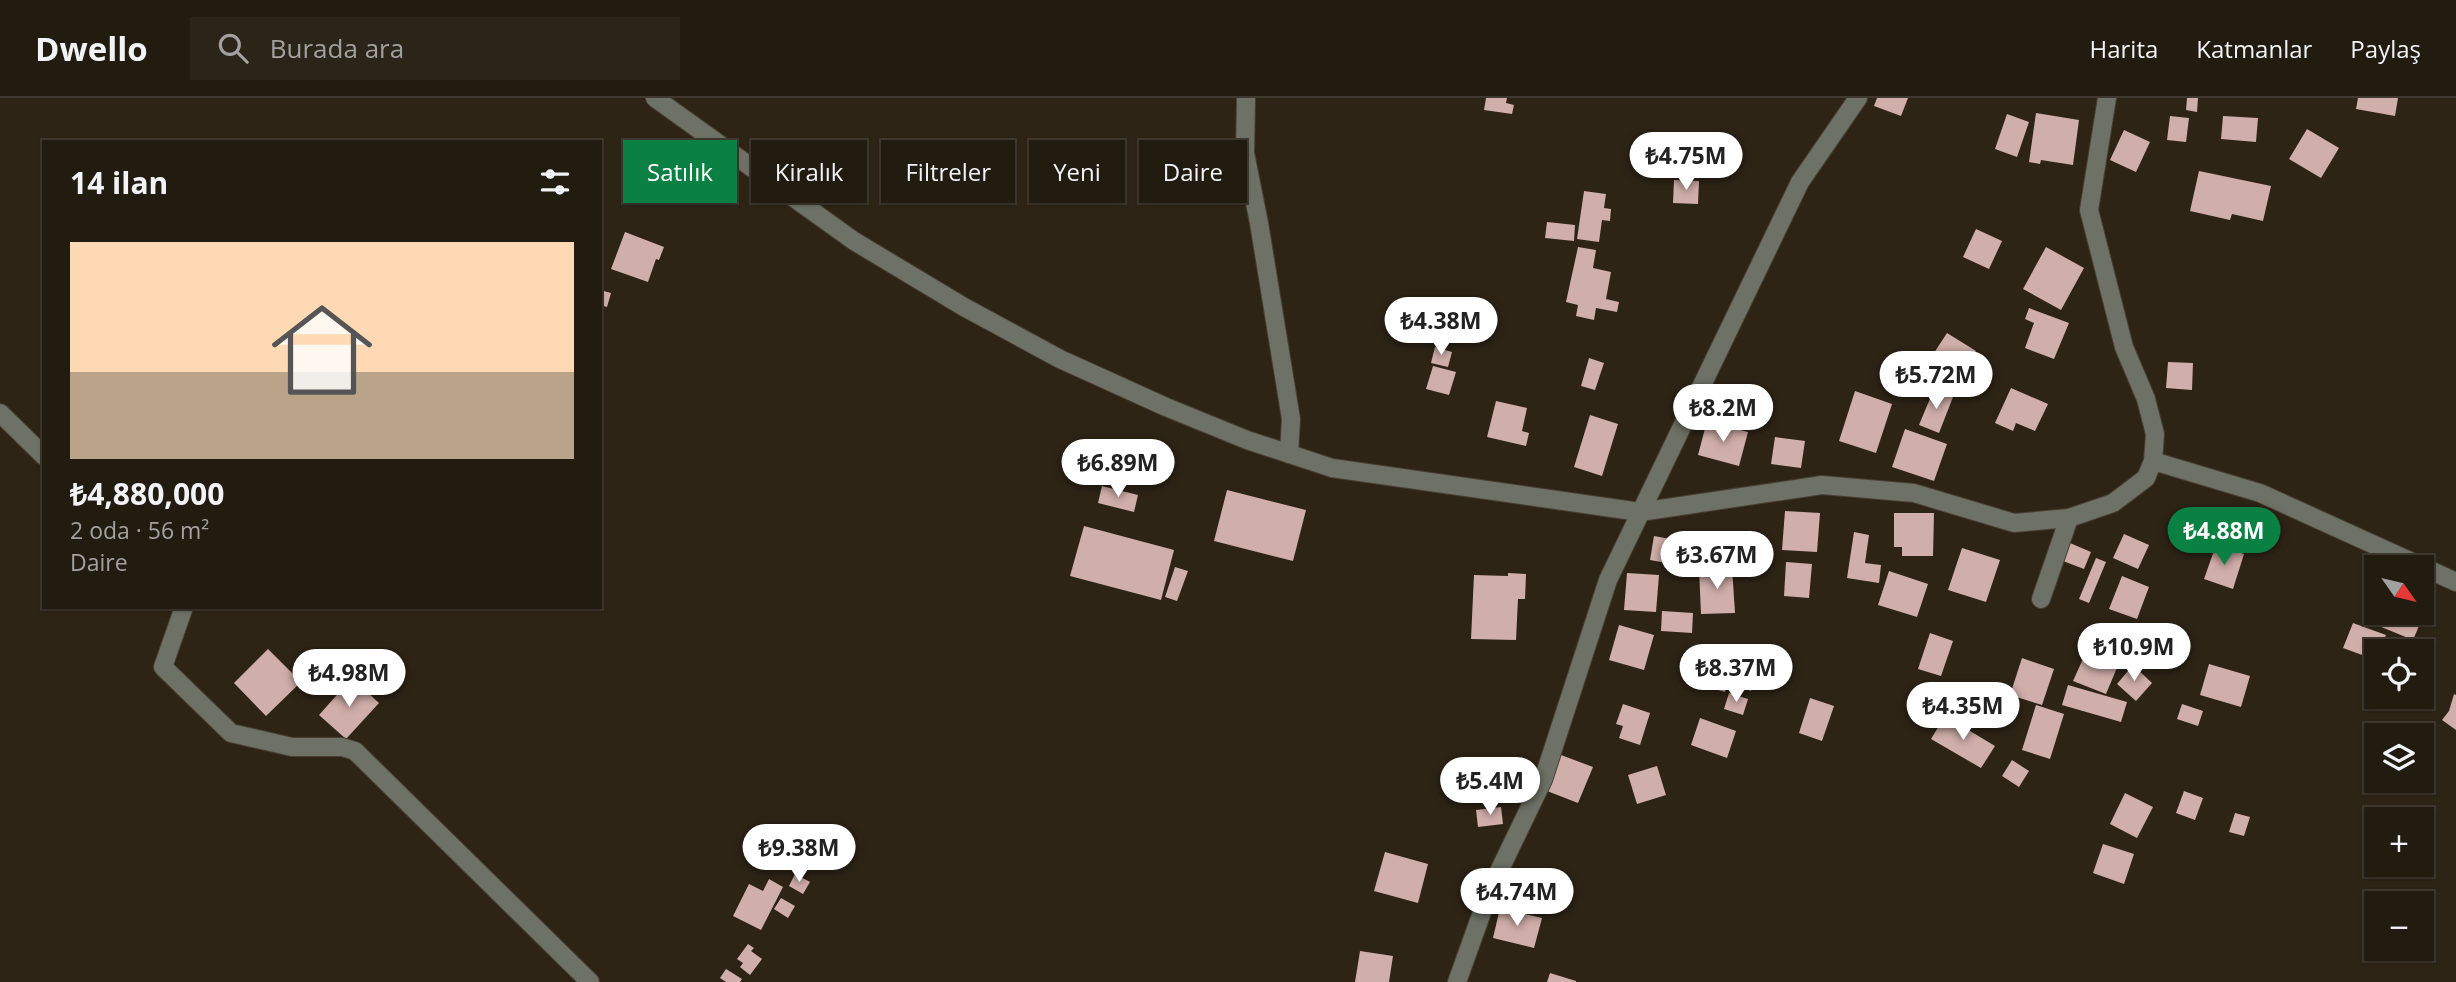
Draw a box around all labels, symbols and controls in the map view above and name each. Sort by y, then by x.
search box [190,17,680,80]
text: Dwello [35,26,148,71]
icon: search [214,29,252,67]
text: Burada ara [270,30,404,66]
text: Harita [2090,32,2158,65]
text: Katmanlar [2196,32,2312,65]
text: Paylaş [2350,32,2421,65]
pin: ₺4.75M [1629,132,1743,192]
text: ₺4.75M [1646,139,1726,171]
chip: Satılık [623,140,737,203]
chip: Kiralık [751,140,867,203]
chip: Filtreler [881,140,1015,203]
chip: Yeni [1029,140,1125,203]
chip: Daire [1139,140,1247,203]
text: 14 ilan [70,162,168,203]
icon: filters [536,163,574,201]
icon: home [259,287,385,413]
pin: ₺4.38M [1384,298,1498,357]
text: ₺4.38M [1401,304,1481,336]
pin: ₺5.72M [1879,352,1993,411]
text: ₺5.72M [1896,358,1976,390]
pin: ₺8.2M [1674,384,1772,444]
text: ₺8.2M [1689,391,1757,423]
pin: ₺6.89M [1061,440,1175,499]
text: ₺6.89M [1078,446,1158,478]
text: ₺4,880,000 [70,473,224,514]
pin: ₺4.88M [2167,508,2281,567]
text: 2 oda · 56 m² [70,514,209,546]
text: ₺4.88M [2184,514,2264,546]
pin: ₺3.67M [1660,532,1774,591]
text: ₺3.67M [1677,538,1757,570]
text: Daire [70,546,128,578]
north arrow [2364,555,2434,625]
map controls [2364,555,2434,961]
pin: ₺10.9M [2077,624,2191,683]
text: ₺10.9M [2094,630,2174,662]
button: locate [2364,639,2434,709]
pin: ₺8.37M [1679,644,1793,704]
pin: ₺4.98M [292,650,406,709]
text: ₺8.37M [1696,651,1776,683]
text: ₺4.98M [309,656,389,688]
pin: ₺4.35M [1906,682,2020,742]
text: ₺4.35M [1923,689,2003,721]
button: layers [2364,723,2434,793]
pin: ₺5.4M [1441,758,1539,817]
text: ₺5.4M [1456,764,1524,796]
button: + [2364,807,2434,877]
pin: ₺9.38M [742,824,856,884]
text: ₺9.38M [759,831,839,863]
pin: ₺4.74M [1460,868,1574,928]
text: ₺4.74M [1477,875,1557,907]
button: − [2364,891,2434,961]

